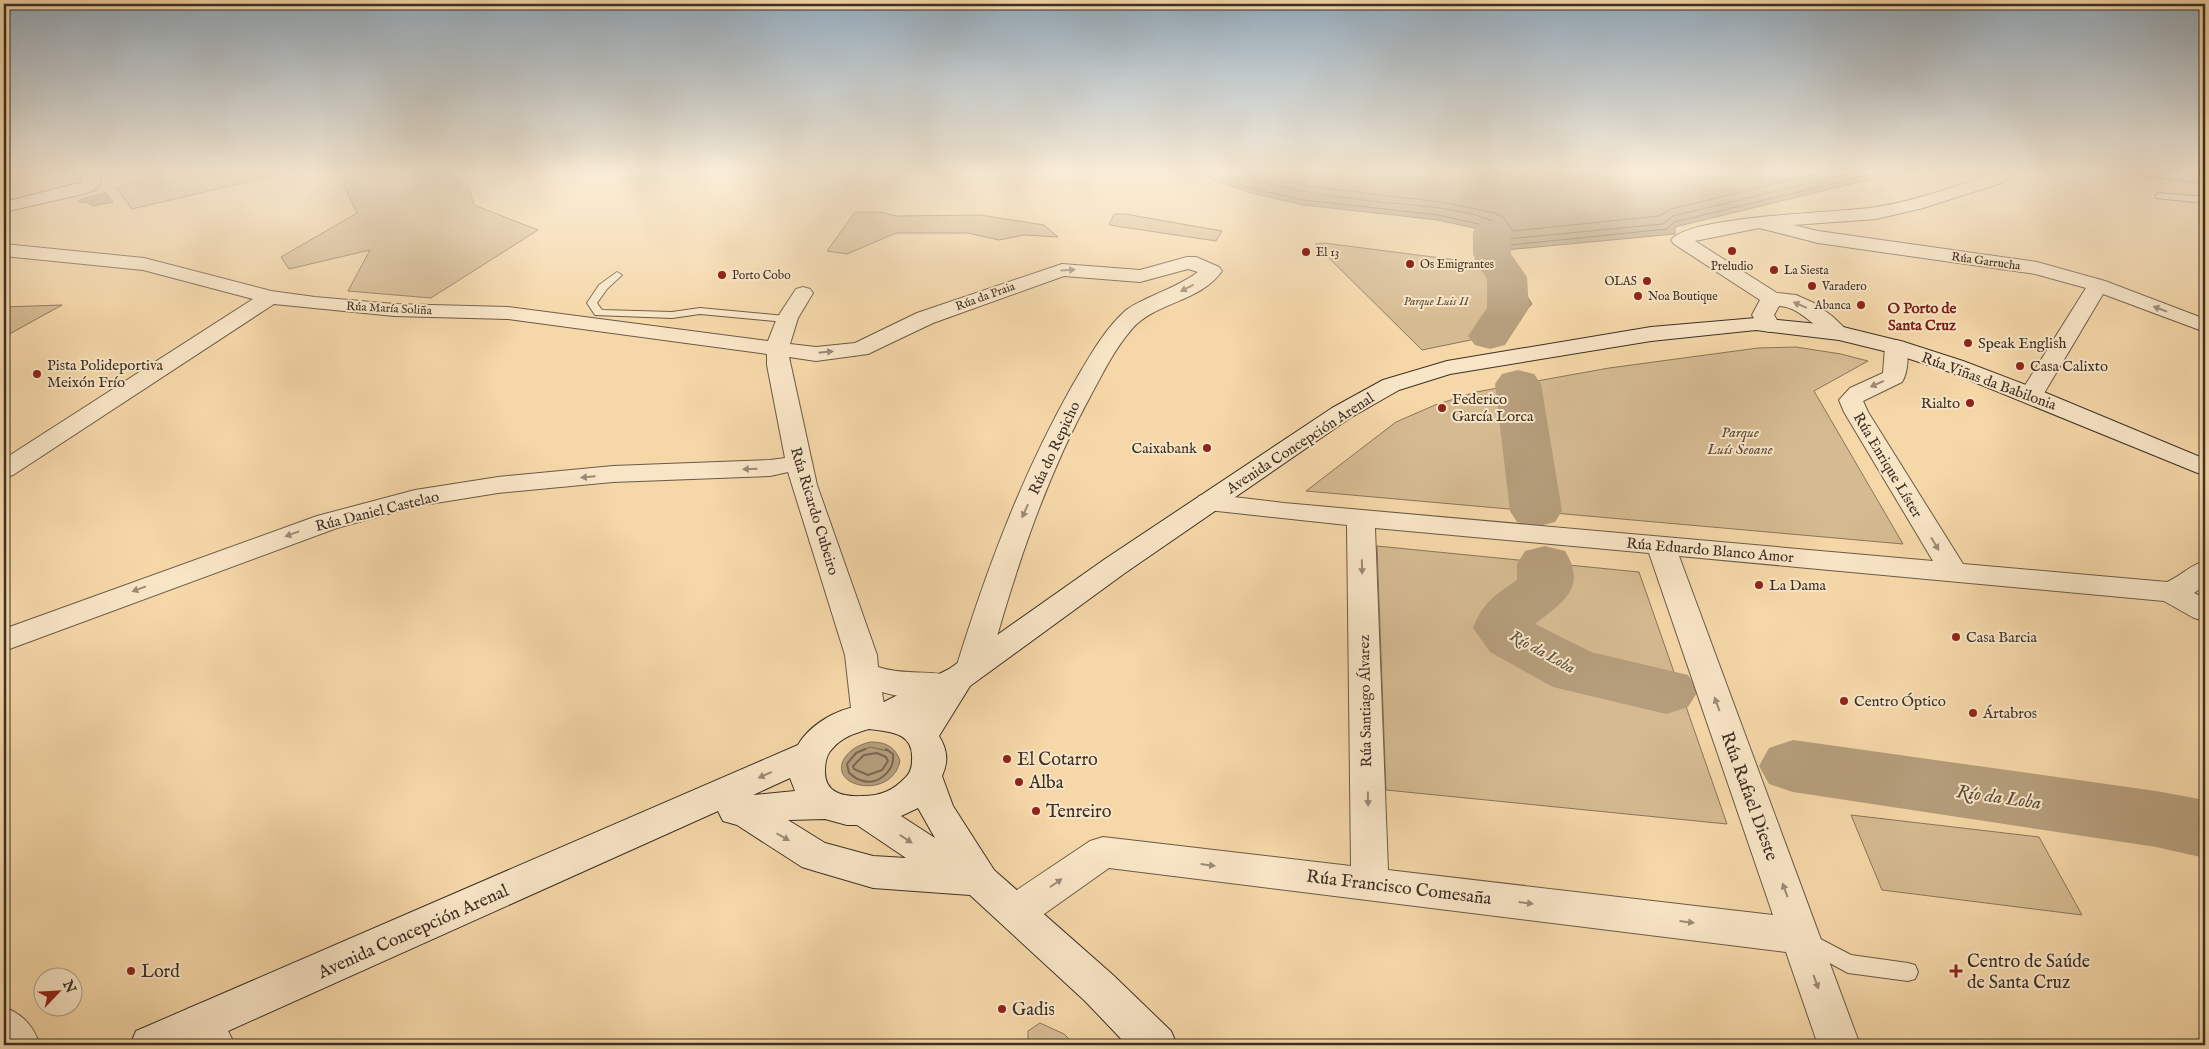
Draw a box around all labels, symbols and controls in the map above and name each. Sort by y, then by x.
place label: El 13 [1316,245,1339,260]
marker: Preludio [1726,245,1738,257]
marker: El 13 [1300,246,1312,258]
street label: Rúa Garrucha [1950,249,2022,274]
place label: Os Emigrantes [1420,257,1494,272]
marker: Os Emigrantes [1404,258,1416,270]
place label: Preludio [1711,259,1754,274]
place label: La Siesta [1784,263,1829,278]
marker: La Siesta [1768,264,1780,276]
one-way arrow [1061,266,1077,274]
place label: Porto Cobo [732,268,791,283]
marker: Porto Cobo [716,269,728,281]
place label: OLAS [1604,274,1637,289]
marker: OLAS [1641,275,1653,287]
street label: Rúa da Praia [953,279,1018,314]
place label: Varadero [1821,279,1867,294]
marker: Varadero [1806,280,1818,292]
one-way arrow [1179,284,1194,292]
place label: Noa Boutique [1648,289,1718,305]
marker: Noa Boutique [1632,290,1644,302]
park label: Parque Luis II [1404,294,1470,309]
place label: Abanca [1814,298,1852,313]
street label: Rúa María Soliña [346,299,433,318]
marker: Abanca [1855,299,1867,311]
district label: O Porto de Santa Cruz [1888,299,1957,335]
one-way arrow [1793,301,1807,309]
one-way arrow [2152,305,2167,312]
place label: Speak English [1978,334,2066,353]
marker: Speak English [1962,337,1974,349]
one-way arrow [818,348,834,356]
street label: Rúa Viñas da Babilonia [1919,348,2059,415]
place label: Pista Polideportiva Meixón Frío [47,356,164,392]
place label: Casa Calixto [2030,357,2108,376]
marker: Casa Calixto [2014,360,2026,372]
marker: Pista Polideportiva Meixón Frío [31,368,43,380]
one-way arrow [1870,381,1884,389]
street label: Avenida Concepción Arenal [1222,388,1378,499]
place label: Federico García Lorca [1452,390,1534,426]
place label: Rialto [1921,394,1960,413]
marker: Rialto [1964,397,1976,409]
street label: Rúa do Repicho [1025,398,1084,498]
marker: Federico García Lorca [1436,402,1448,414]
street label: Rúa Enrique Líster [1849,409,1927,522]
park label: Parque Luís Seoane [1706,423,1773,459]
place label: Caixabank [1131,439,1198,458]
marker: Caixabank [1201,442,1213,454]
street label: Rúa Ricardo Cubeiro [786,445,843,578]
one-way arrow [742,465,758,473]
one-way arrow [579,473,595,481]
street label: Rúa Daniel Castelao [313,487,441,536]
one-way arrow [1020,504,1028,518]
one-way arrow [284,530,299,538]
street label: Rúa Eduardo Blanco Amor [1625,534,1795,567]
one-way arrow [1931,537,1940,550]
one-way arrow [1358,559,1366,575]
place label: La Dama [1769,576,1827,595]
marker: La Dama [1753,579,1765,591]
one-way arrow [131,585,146,593]
water label: Río da Loba [1506,627,1578,679]
place label: Casa Barcia [1966,628,2038,647]
marker: Casa Barcia [1950,631,1962,643]
street label: Rúa Santiago Álvarez [1355,634,1376,767]
place label: Centro Óptico [1854,692,1946,711]
marker: Centro Óptico [1838,695,1850,707]
one-way arrow [1713,697,1720,712]
place label: Ártabros [1982,704,2037,723]
marker: Ártabros [1967,707,1979,719]
street label: Rúa Rafael Dieste [1715,729,1783,864]
place label: El Cotarro [1017,749,1098,772]
marker: El Cotarro [1001,753,1013,765]
one-way arrow [758,771,772,779]
place label: Alba [1028,772,1064,795]
marker: Alba [1013,776,1025,788]
water label: Río da Loba [1955,780,2043,816]
one-way arrow [1364,791,1372,807]
place label: Tenreiro [1046,801,1112,824]
marker: Tenreiro [1030,805,1042,817]
one-way arrow [776,832,789,841]
one-way arrow [900,834,913,844]
one-way arrow [1201,861,1217,869]
street label: Rúa Francisco Comesaña [1305,866,1493,911]
one-way arrow [1049,878,1063,888]
street label: Avenida Concepción Arenal [314,880,513,985]
one-way arrow [1781,882,1789,897]
one-way arrow [1518,899,1534,907]
one-way arrow [1680,918,1696,926]
place label: Centro de Saúde de Santa Cruz [1967,951,2090,995]
place label: Lord [141,961,180,984]
marker: Centro de Saúde de Santa Cruz [1949,964,1963,978]
marker: Lord [125,965,137,977]
north arrow [32,966,82,1016]
one-way arrow [1812,975,1820,990]
text: N [58,977,80,996]
place label: Gadis [1012,999,1055,1022]
marker: Gadis [996,1003,1008,1015]

